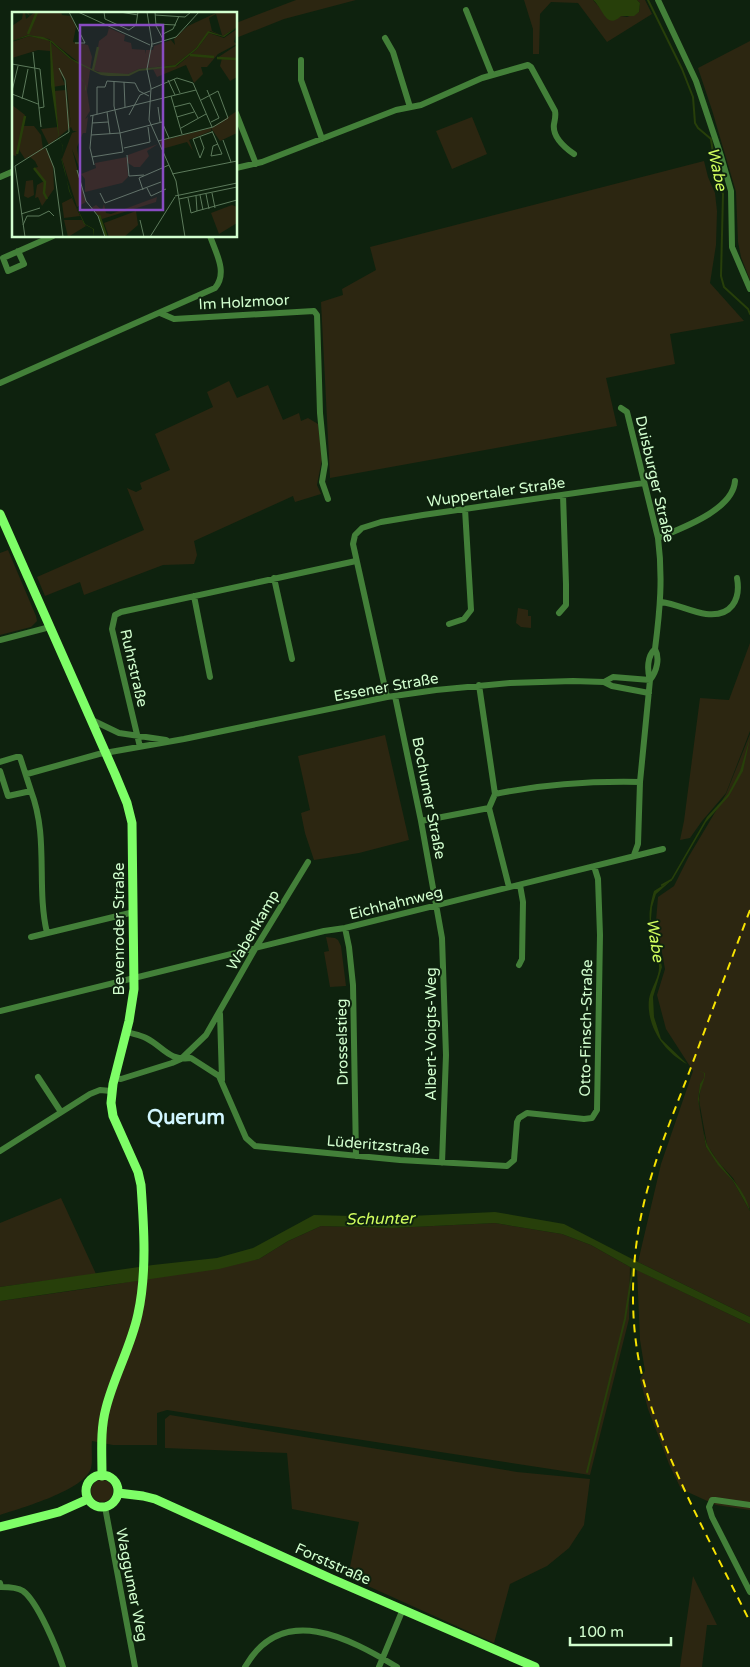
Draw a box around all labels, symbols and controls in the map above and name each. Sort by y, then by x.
inset map [12,12,238,238]
water label: Wabe [703,146,732,193]
street label: Im Holzmoor [198,291,290,313]
street label: Duisburger Straße [632,414,678,544]
street label: Wuppertaler Straße [426,473,566,511]
street label: Ruhrstraße [116,627,152,709]
street label: Essener Straße [332,669,440,705]
street label: Bochumer Straße [408,735,450,861]
street label: Bevenroder Straße [110,863,128,995]
street label: Eichhahnweg [347,883,445,923]
street label: Wabenkamp [223,887,283,973]
water label: Wabe [642,917,668,964]
street label: Otto-Finsch-Straße [576,959,596,1097]
street label: Albert-Voigts-Weg [422,967,440,1101]
street label: Drosselstieg [332,998,352,1086]
district label: Querum [147,1106,225,1130]
street label: Lüderitzstraße [326,1132,430,1158]
water label: Schunter [346,1208,416,1230]
street label: Waggumer Weg [112,1527,152,1643]
street label: Forststraße [292,1539,374,1589]
scale bar [570,1614,671,1646]
text: 100 m [578,1623,624,1641]

